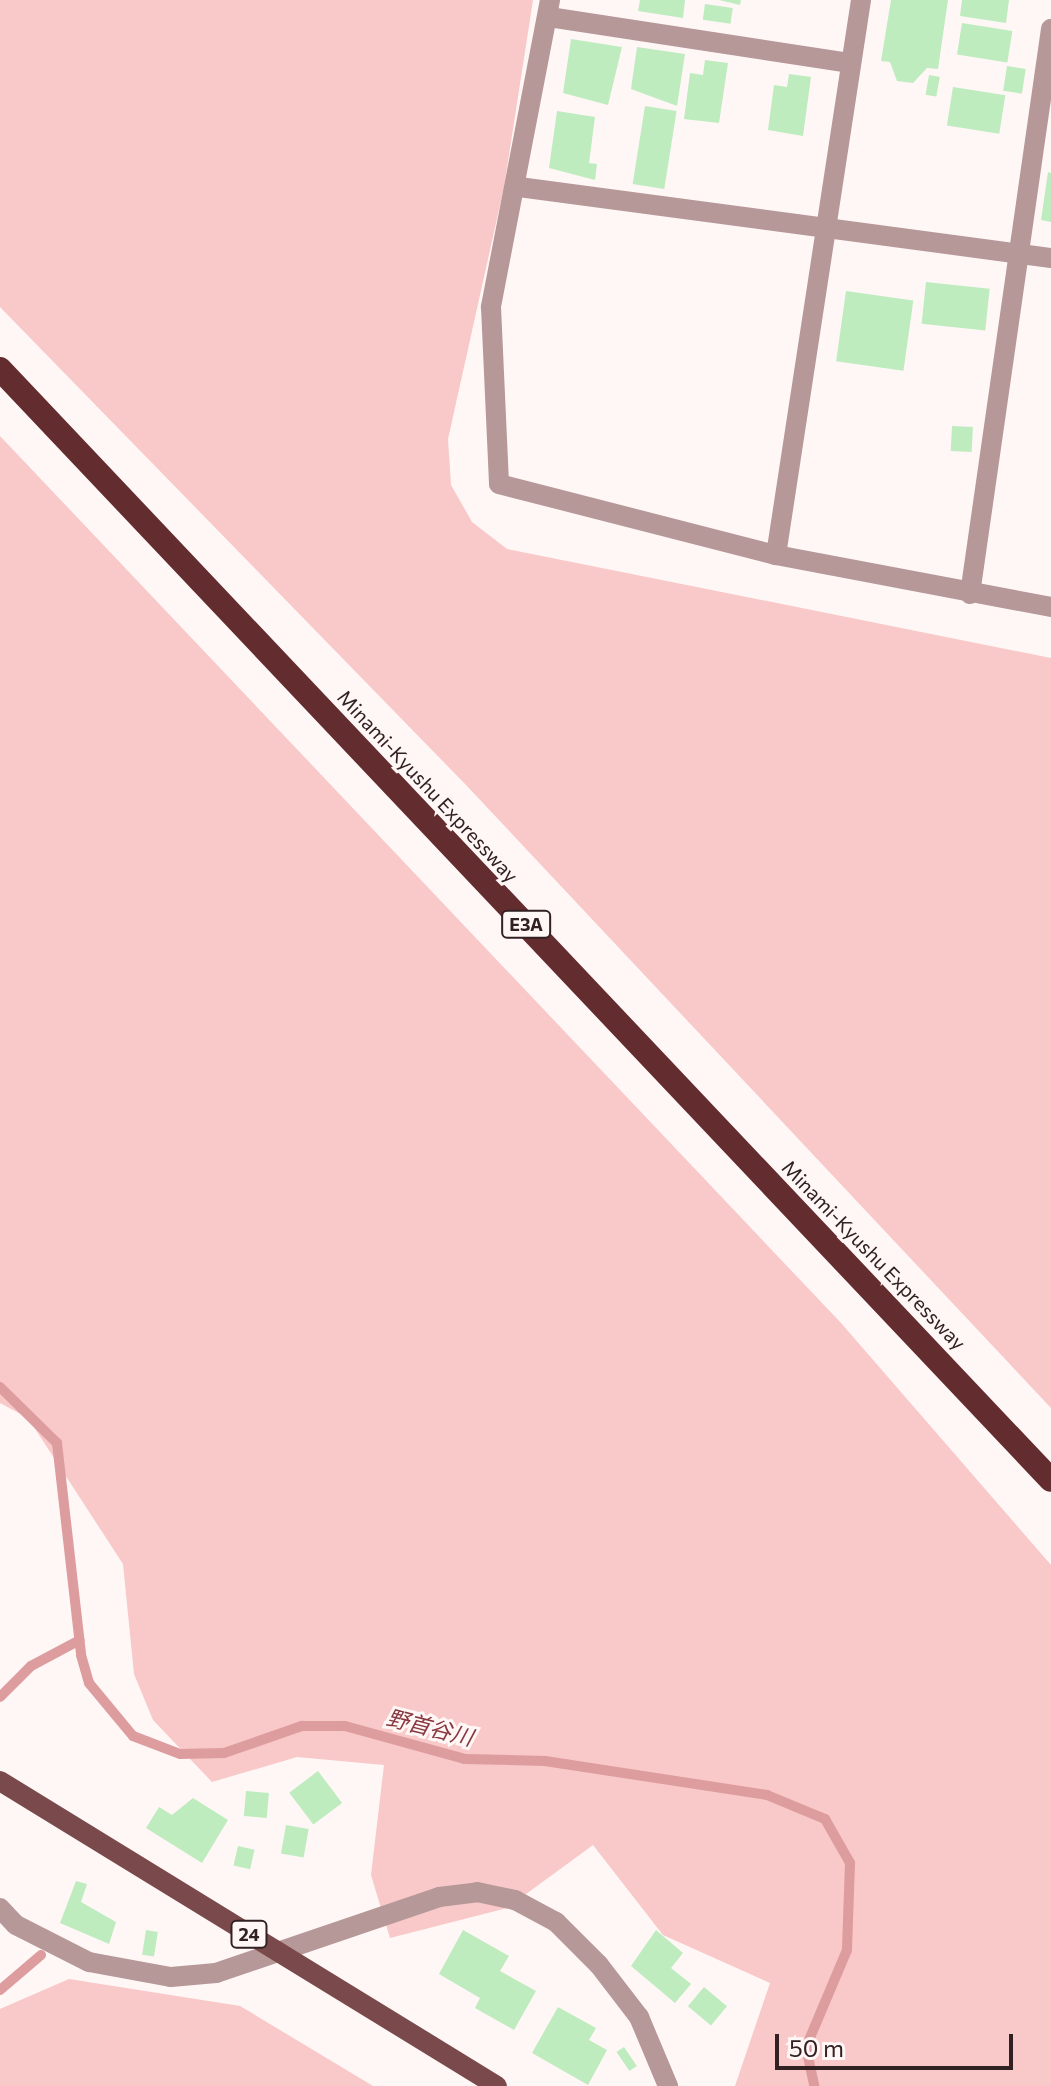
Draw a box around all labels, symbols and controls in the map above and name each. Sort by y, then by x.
street label: Minami-Kyushu Expressway [333,685,523,887]
road number: E3A [500,910,552,938]
street label: Minami-Kyushu Expressway [777,1155,971,1355]
water label: 野首谷川 [384,1704,476,1750]
road number: 24 [229,1920,269,1948]
scale bar [779,2018,1017,2068]
text: 50 m [789,2033,844,2062]

